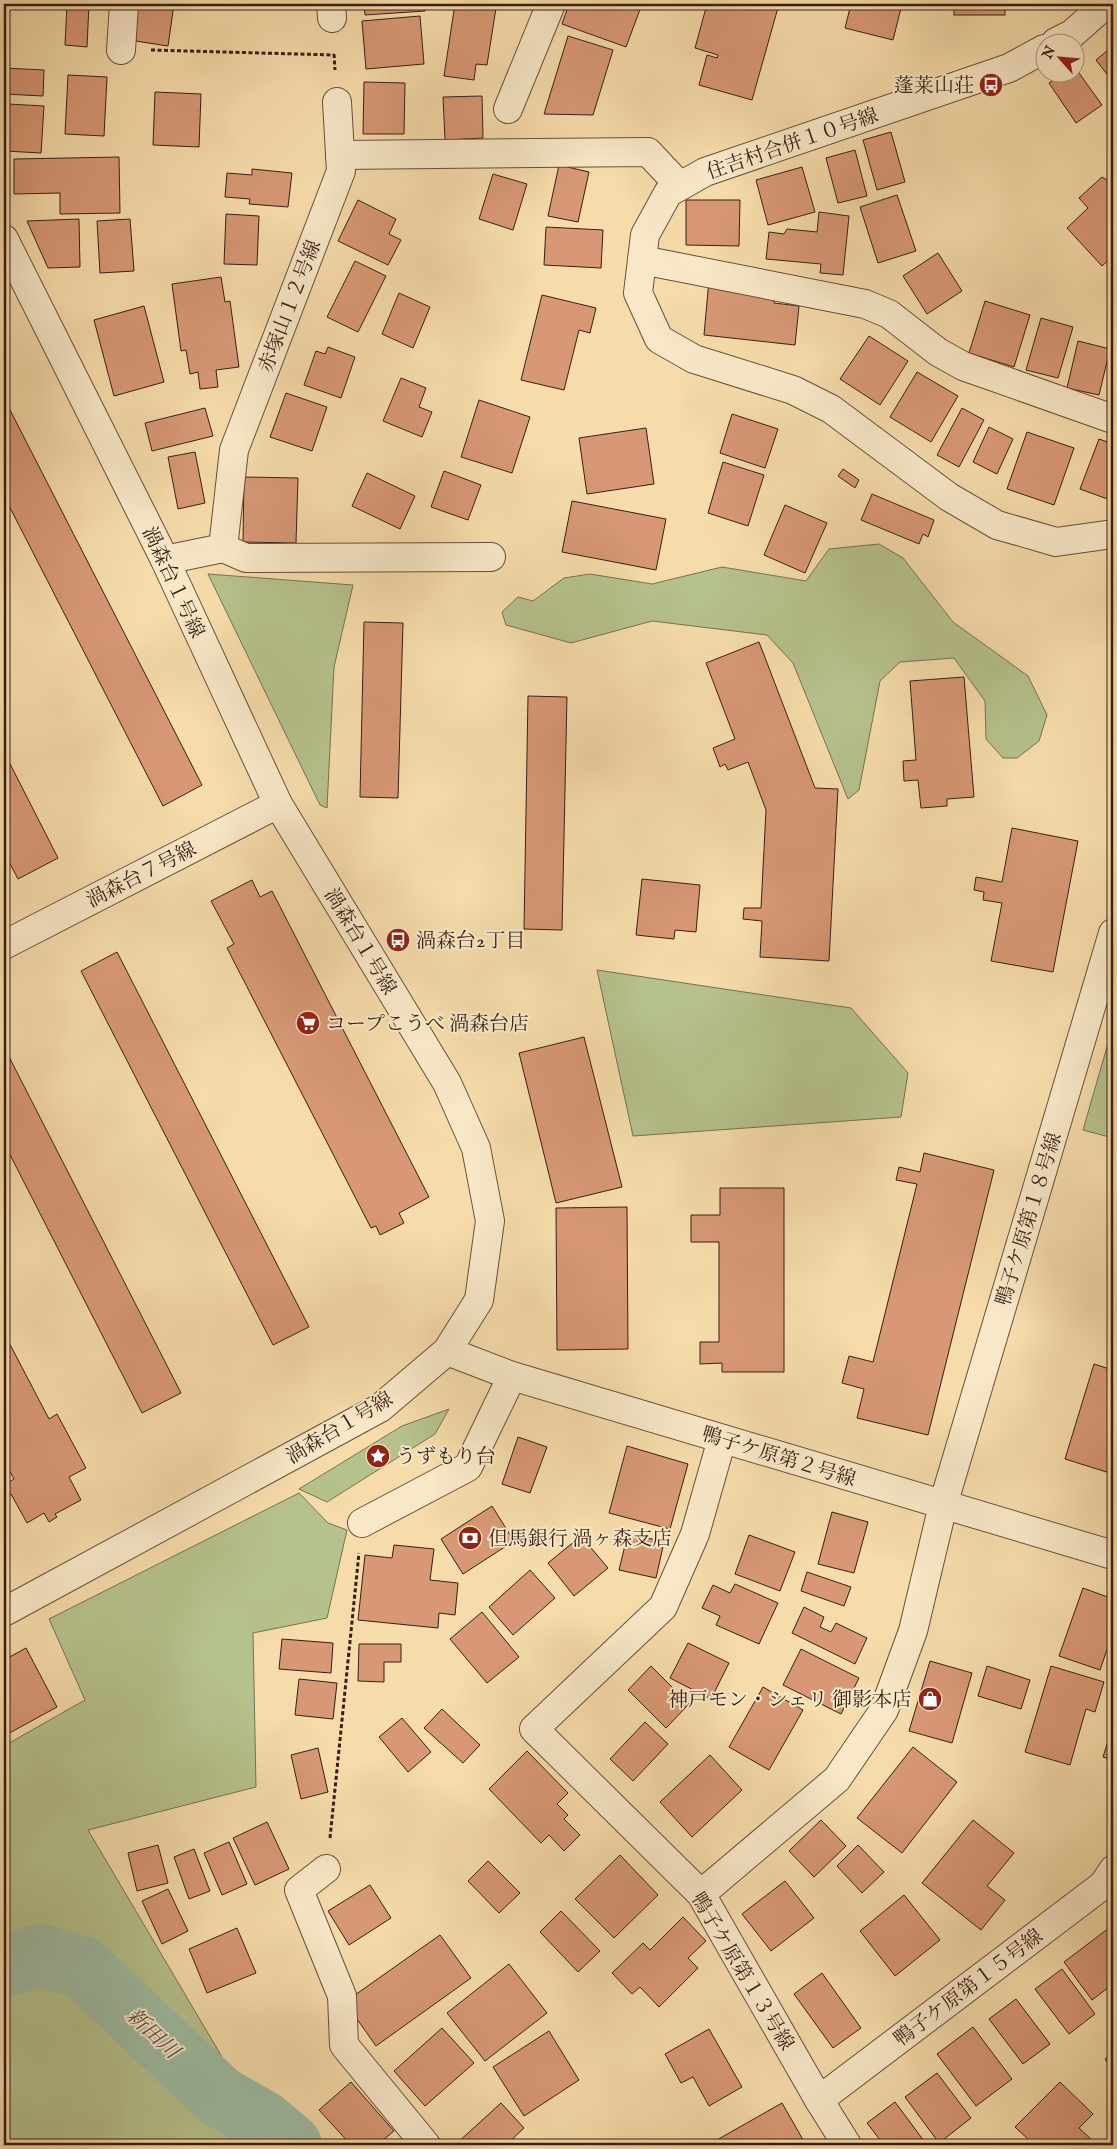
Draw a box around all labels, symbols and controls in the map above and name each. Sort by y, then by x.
north arrow [1034,32,1084,82]
text: N [1038,43,1060,63]
bus stop icon: 蓬莱山荘 [978,72,1004,98]
place label: 蓬莱山荘 [894,74,974,99]
street label: 住吉村合併１０号線 [703,103,882,186]
street label: 赤塚山１２号線 [254,237,327,376]
street label: 渦森台１号線 [136,523,209,642]
street label: 渦森台７号線 [83,837,201,914]
street label: 渦森台１号線 [318,884,401,1000]
bus stop icon: 渦森台2丁目 [385,927,411,953]
place label: 渦森台2丁目 [416,929,525,954]
supermarket icon: コープこうべ 渦森台店 [295,1010,321,1036]
place label: コープこうべ 渦森台店 [326,1012,529,1037]
street label: 鴨子ケ原第１８号線 [991,1130,1068,1309]
street label: 渦森台１号線 [282,1387,398,1470]
street label: 鴨子ケ原第２号線 [698,1422,859,1493]
place icon: うずもり台 [365,1443,391,1469]
place label: うずもり台 [396,1445,496,1470]
bank icon: 但馬銀行 渦ヶ森支店 [457,1525,483,1551]
place label: 但馬銀行 渦ヶ森支店 [488,1527,672,1552]
shop icon: 神戸モン・シェリ 御影本店 [917,1686,943,1712]
place label: 神戸モン・シェリ 御影本店 [668,1688,912,1713]
street label: 鴨子ケ原第１３号線 [685,1888,799,2055]
street label: 鴨子ケ原第１５号線 [890,1924,1048,2052]
water label: 新田川 [120,2003,186,2067]

